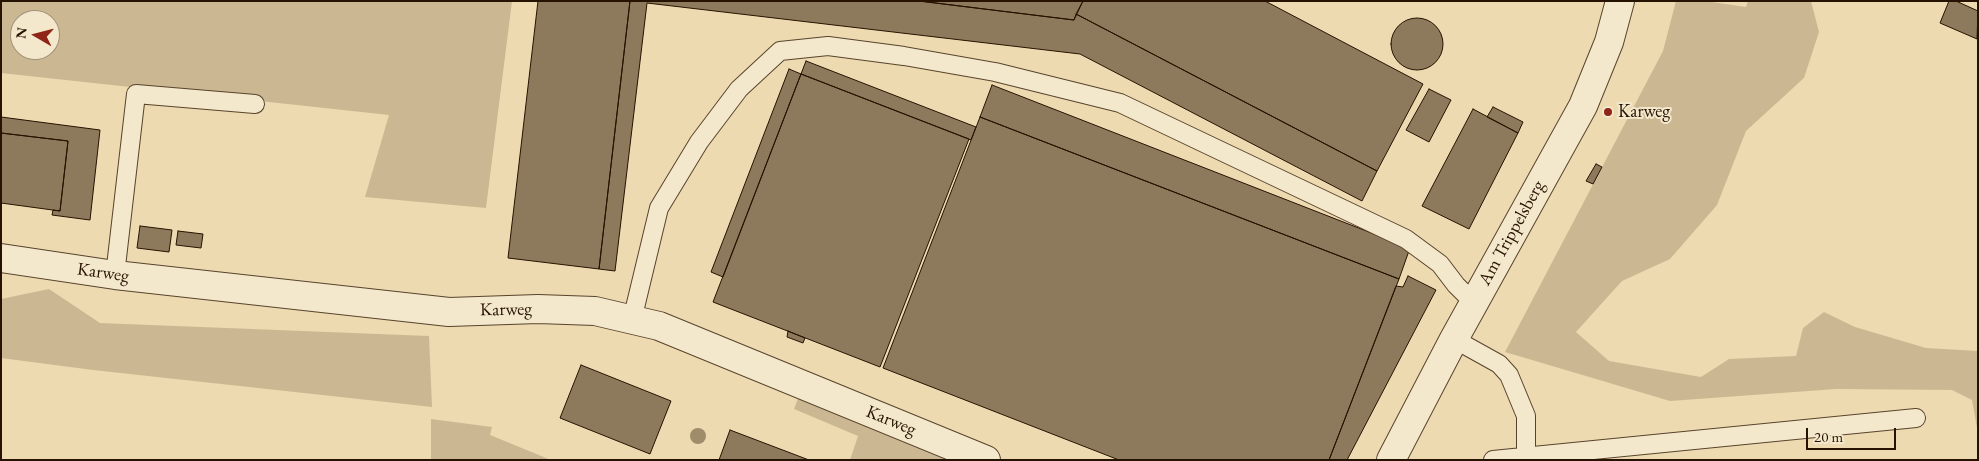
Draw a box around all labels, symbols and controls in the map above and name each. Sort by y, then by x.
north arrow [10,10,60,60]
text: N [11,26,31,40]
place label: Karweg [1618,101,1670,123]
marker: Karweg [1602,106,1614,118]
street label: Am Trippelsberg [1474,177,1550,289]
street label: Karweg [76,259,130,287]
street label: Karweg [480,299,532,321]
street label: Karweg [863,401,919,441]
scale bar [1809,418,1899,450]
text: 20 m [1814,427,1843,446]

